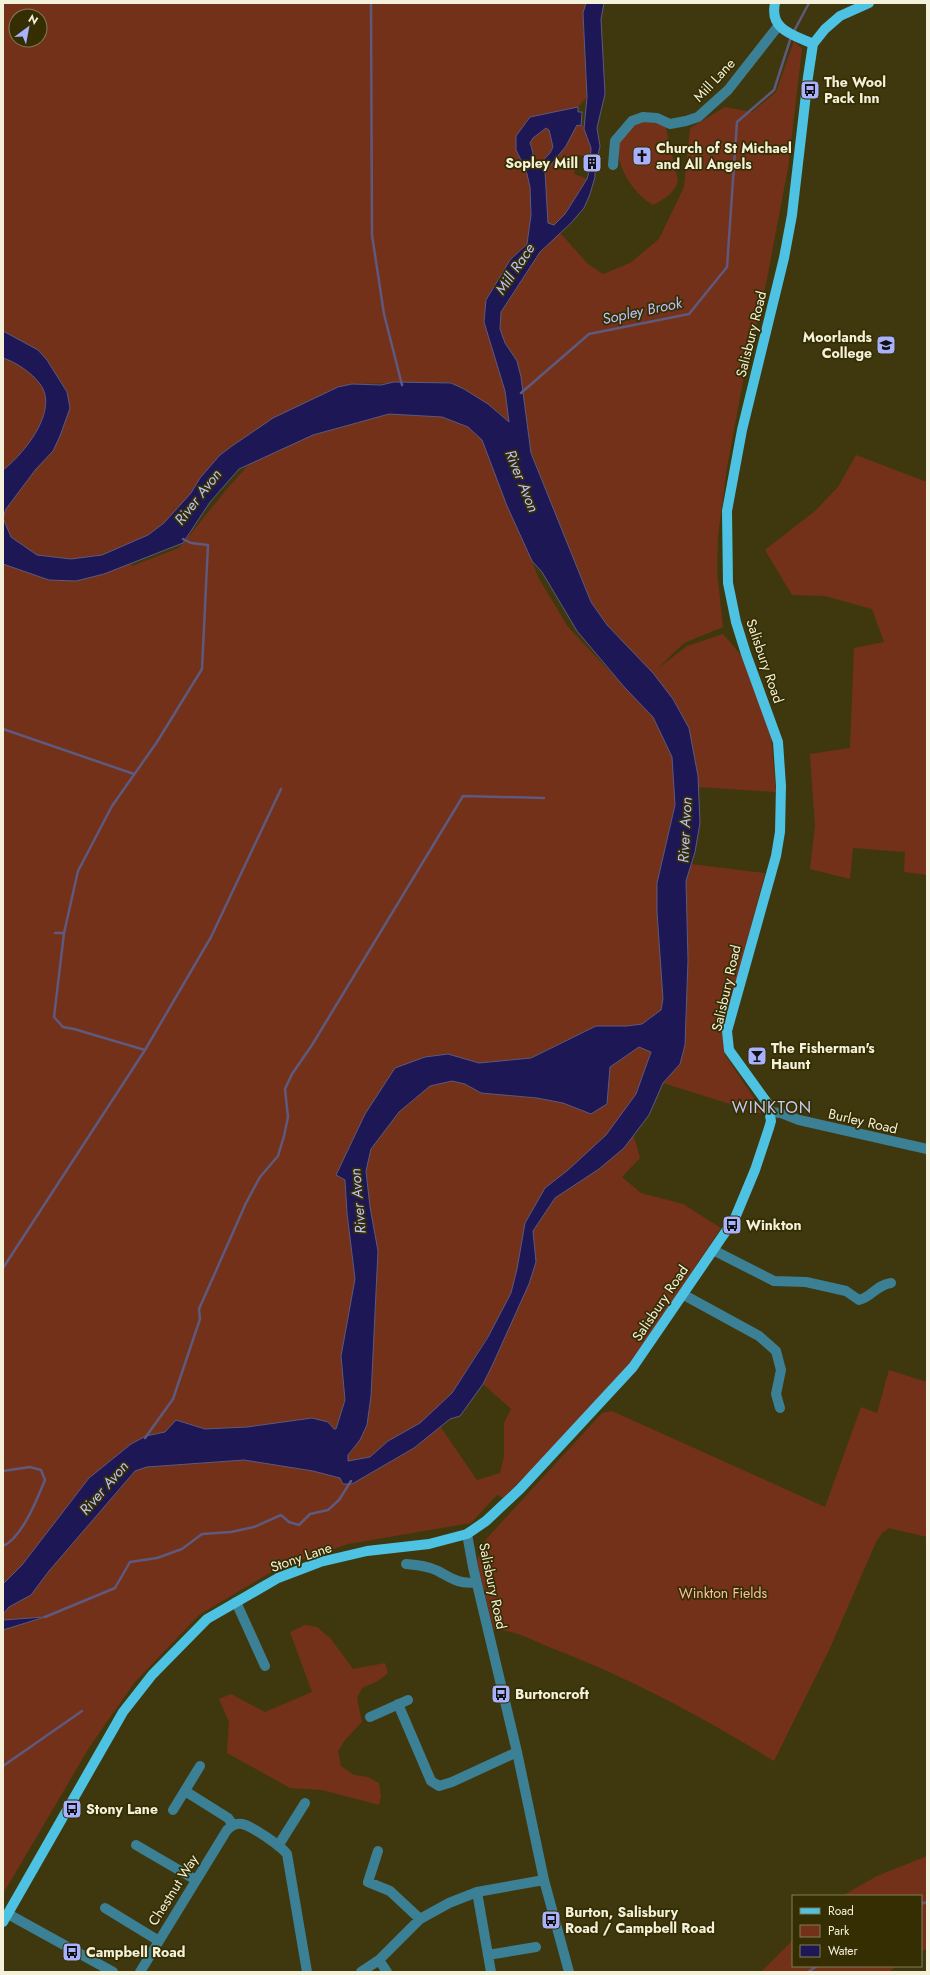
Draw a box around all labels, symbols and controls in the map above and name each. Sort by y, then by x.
north arrow [8,8,48,48]
text: N [25,10,41,29]
street label: Mill Lane [689,54,739,106]
place label: The Wool Pack Inn [824,72,886,108]
bus stop icon: The Wool Pack Inn [799,79,821,101]
place label: Church of St Michael and All Angels [656,138,792,174]
church icon: Church of St Michael and All Angels [631,145,653,167]
building icon: Sopley Mill [581,152,603,174]
place label: Sopley Mill [505,153,578,173]
water label: Mill Race [490,239,541,299]
street label: Salisbury Road [731,289,771,379]
water label: Sopley Brook [600,292,684,330]
place label: Moorlands College [803,327,873,363]
school or university icon: Moorlands College [875,334,897,356]
water label: River Avon [499,446,545,516]
water label: River Avon [169,464,227,530]
street label: Salisbury Road [741,616,789,706]
water label: River Avon [672,797,698,863]
street label: Salisbury Road [706,943,746,1033]
place label: The Fisherman's Haunt [771,1038,875,1074]
bar icon: The Fisherman's Haunt [746,1045,768,1067]
district label: WINKTON [732,1096,812,1119]
street label: Burley Road [826,1103,900,1139]
water label: River Avon [344,1167,372,1235]
bus stop icon: Winkton [721,1214,743,1236]
place label: Winkton [746,1215,802,1235]
street label: Salisbury Road [627,1261,693,1345]
water label: River Avon [74,1456,134,1520]
street label: Stony Lane [268,1537,334,1577]
street label: Salisbury Road [474,1541,512,1631]
park label: Winkton Fields [679,1583,767,1603]
bus stop icon: Burtoncroft [490,1683,512,1705]
place label: Burtoncroft [515,1684,589,1704]
bus stop icon: Stony Lane [61,1798,83,1820]
place label: Stony Lane [86,1799,158,1819]
street label: Chestnut Way [143,1850,203,1930]
legend [792,1895,922,1967]
place label: Burton, Salisbury Road / Campbell Road [565,1902,715,1938]
text: Road [828,1902,854,1920]
bus stop icon: Burton, Salisbury Road / Campbell Road [540,1909,562,1931]
text: Park [828,1922,850,1940]
bus stop icon: Campbell Road [61,1941,83,1963]
place label: Campbell Road [86,1942,185,1962]
text: Water [828,1942,859,1960]

